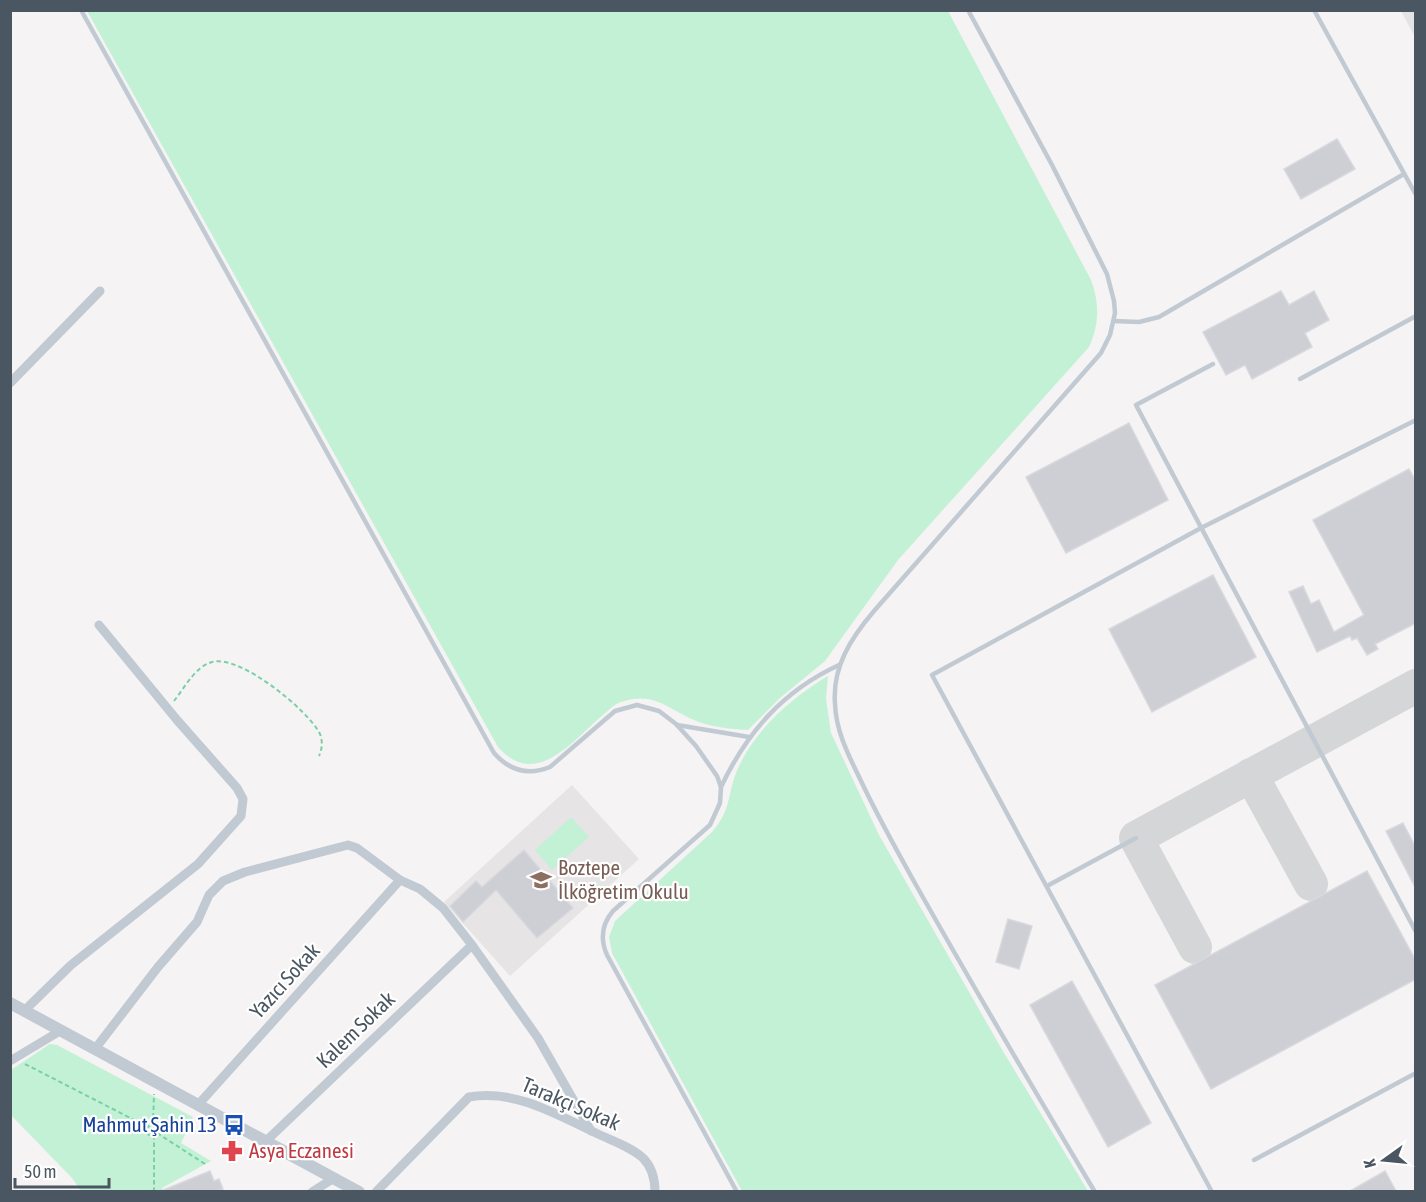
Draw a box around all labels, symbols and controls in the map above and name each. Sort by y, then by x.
place label: Boztepe İlköğretim Okulu [558,855,689,903]
school or university icon: Boztepe İlköğretim Okulu [529,868,553,892]
street label: Yazıcı Sokak [244,938,324,1023]
street label: Kalem Sokak [311,986,399,1072]
street label: Tarakçı Sokak [519,1072,624,1135]
place label: Mahmut Şahin 13 [82,1112,217,1136]
bus stop icon: Mahmut Şahin 13 [222,1113,246,1137]
north arrow [1354,1130,1414,1190]
place label: Asya Eczanesi [249,1138,354,1162]
pharmacy icon: Asya Eczanesi [220,1139,244,1163]
scale bar [15,1151,110,1189]
text: K [1360,1158,1379,1170]
text: 50 m [24,1161,56,1182]

